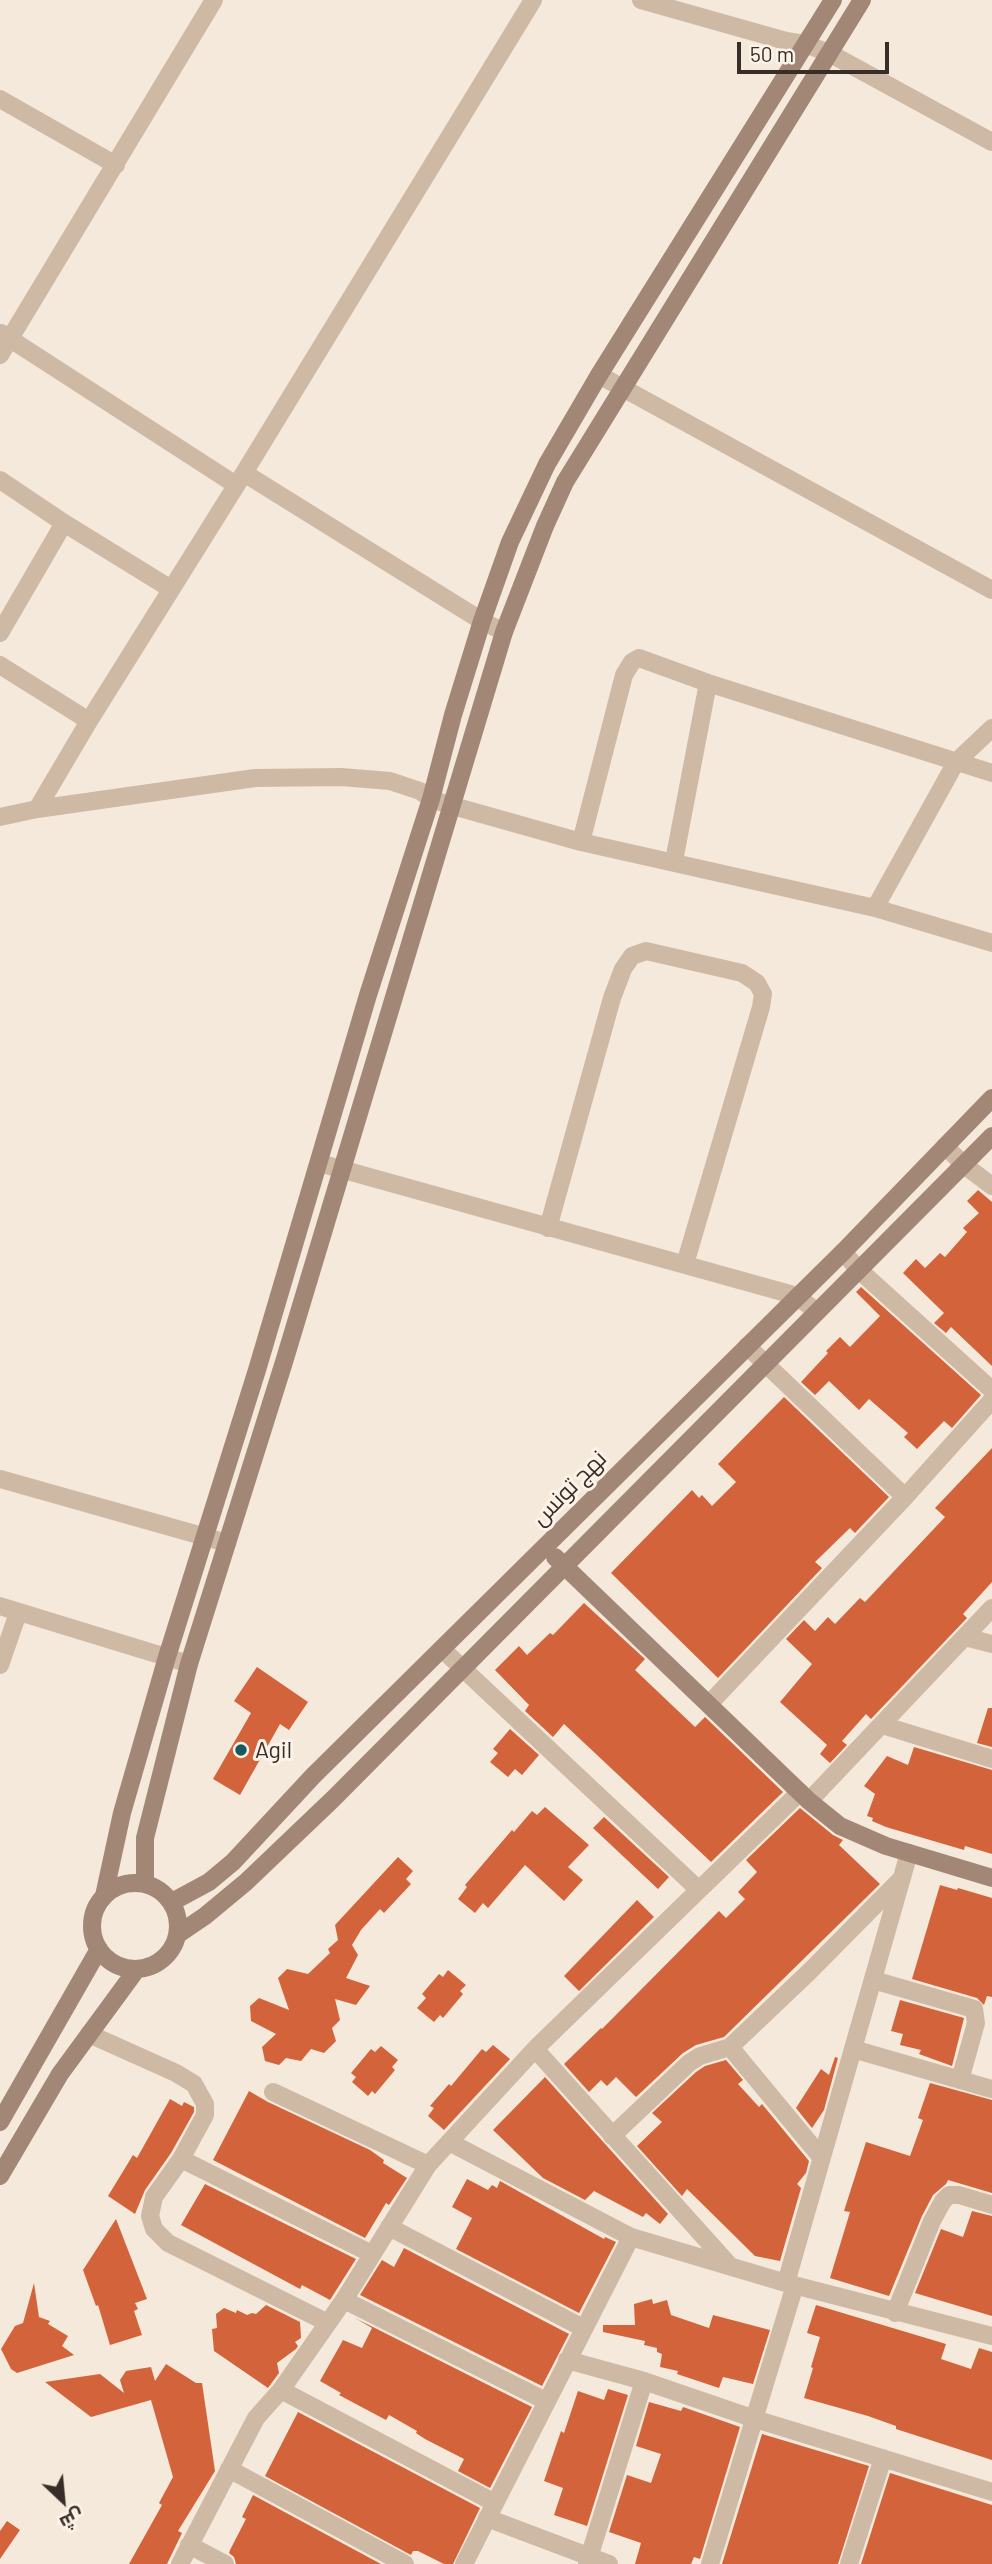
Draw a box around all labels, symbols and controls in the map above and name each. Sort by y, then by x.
scale bar [740,28,892,72]
text: 50 m [750,41,794,66]
street label: نهج تونس [526,1445,612,1531]
place label: Agil [255,1736,292,1764]
marker: Agil [233,1742,249,1758]
north arrow [28,2466,98,2536]
text: ش [56,2505,88,2536]

